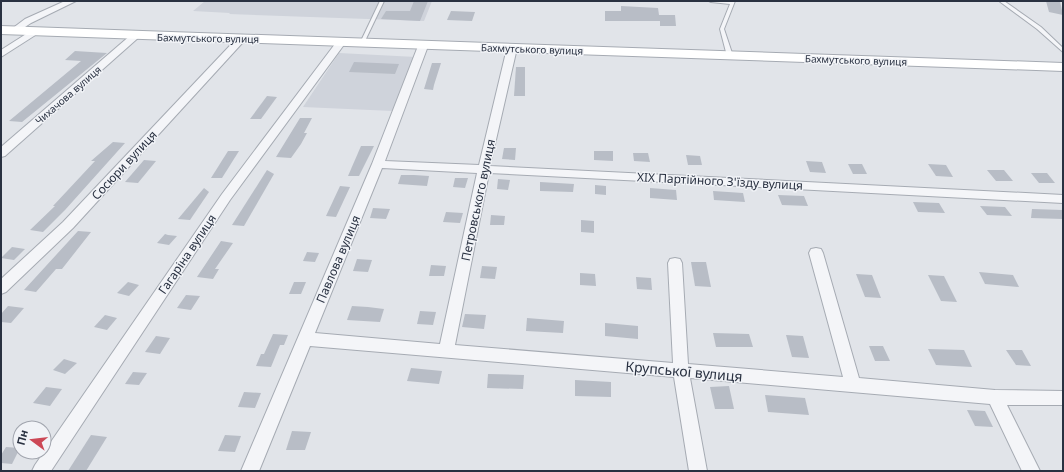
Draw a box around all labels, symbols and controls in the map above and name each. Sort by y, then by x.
street label: Бахмутського вулиця [157,30,259,46]
street label: Бахмутського вулиця [481,40,583,58]
street label: Бахмутського вулиця [805,51,907,69]
street label: Чихачова вулиця [32,62,104,128]
street label: Сосюри вулиця [87,127,161,203]
street label: Петровського вулиця [457,138,499,262]
street label: XIX Партійного З'їзду вулиця [637,168,803,194]
street label: Гагаріна вулиця [154,211,220,297]
street label: Павлова вулиця [312,212,364,306]
street label: Крупської вулиця [625,356,743,386]
north arrow [12,420,52,460]
text: Пн [13,428,31,447]

